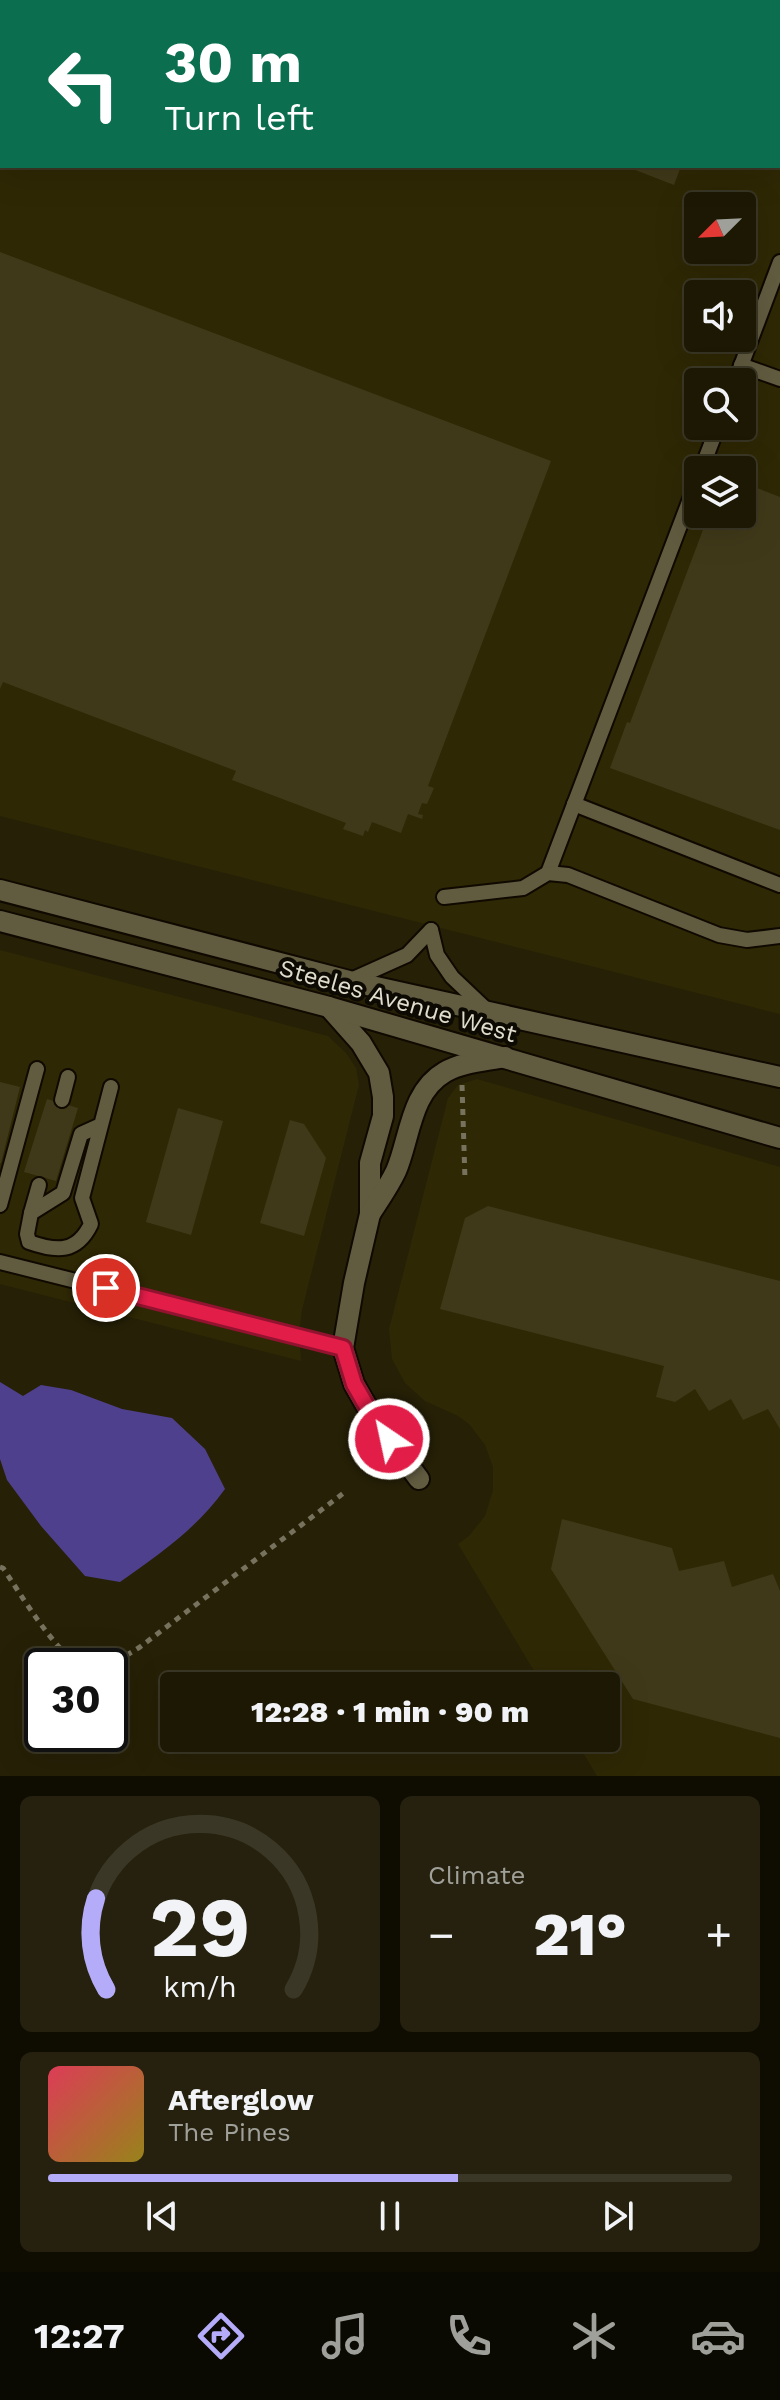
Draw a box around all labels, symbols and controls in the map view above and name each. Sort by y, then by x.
text: 30 m [164,30,302,96]
icon: left [32,32,136,136]
text: Turn left [164,97,314,139]
north arrow [684,192,756,264]
map controls [684,192,756,528]
button: sound [684,280,756,352]
button: search [684,368,756,440]
button: layers [684,456,756,528]
street label: Steeles Avenue West [276,954,520,1048]
pin [72,1254,140,1322]
icon: arrive [84,1266,128,1310]
position arrow [347,1397,431,1481]
speed limit sign: 30 [24,1648,128,1752]
text: 12:28 · 1 min · 90 m [251,1694,529,1729]
text: Climate [428,1860,526,1890]
text: 29 [150,1879,250,1976]
text: 21° [533,1899,627,1970]
text: − [428,1909,455,1961]
text: + [705,1909,732,1961]
text: km/h [163,1970,237,2004]
text: Afterglow [168,2082,314,2117]
text: The Pines [168,2117,291,2147]
icon: previous [140,2194,184,2238]
icon: pause [368,2194,412,2238]
icon: next [596,2194,640,2238]
icon: directions [193,2308,249,2364]
icon: music [317,2308,373,2364]
icon: phone [441,2308,497,2364]
icon: climate [566,2308,622,2364]
icon: car [690,2308,746,2364]
text: 12:27 [34,2315,125,2357]

